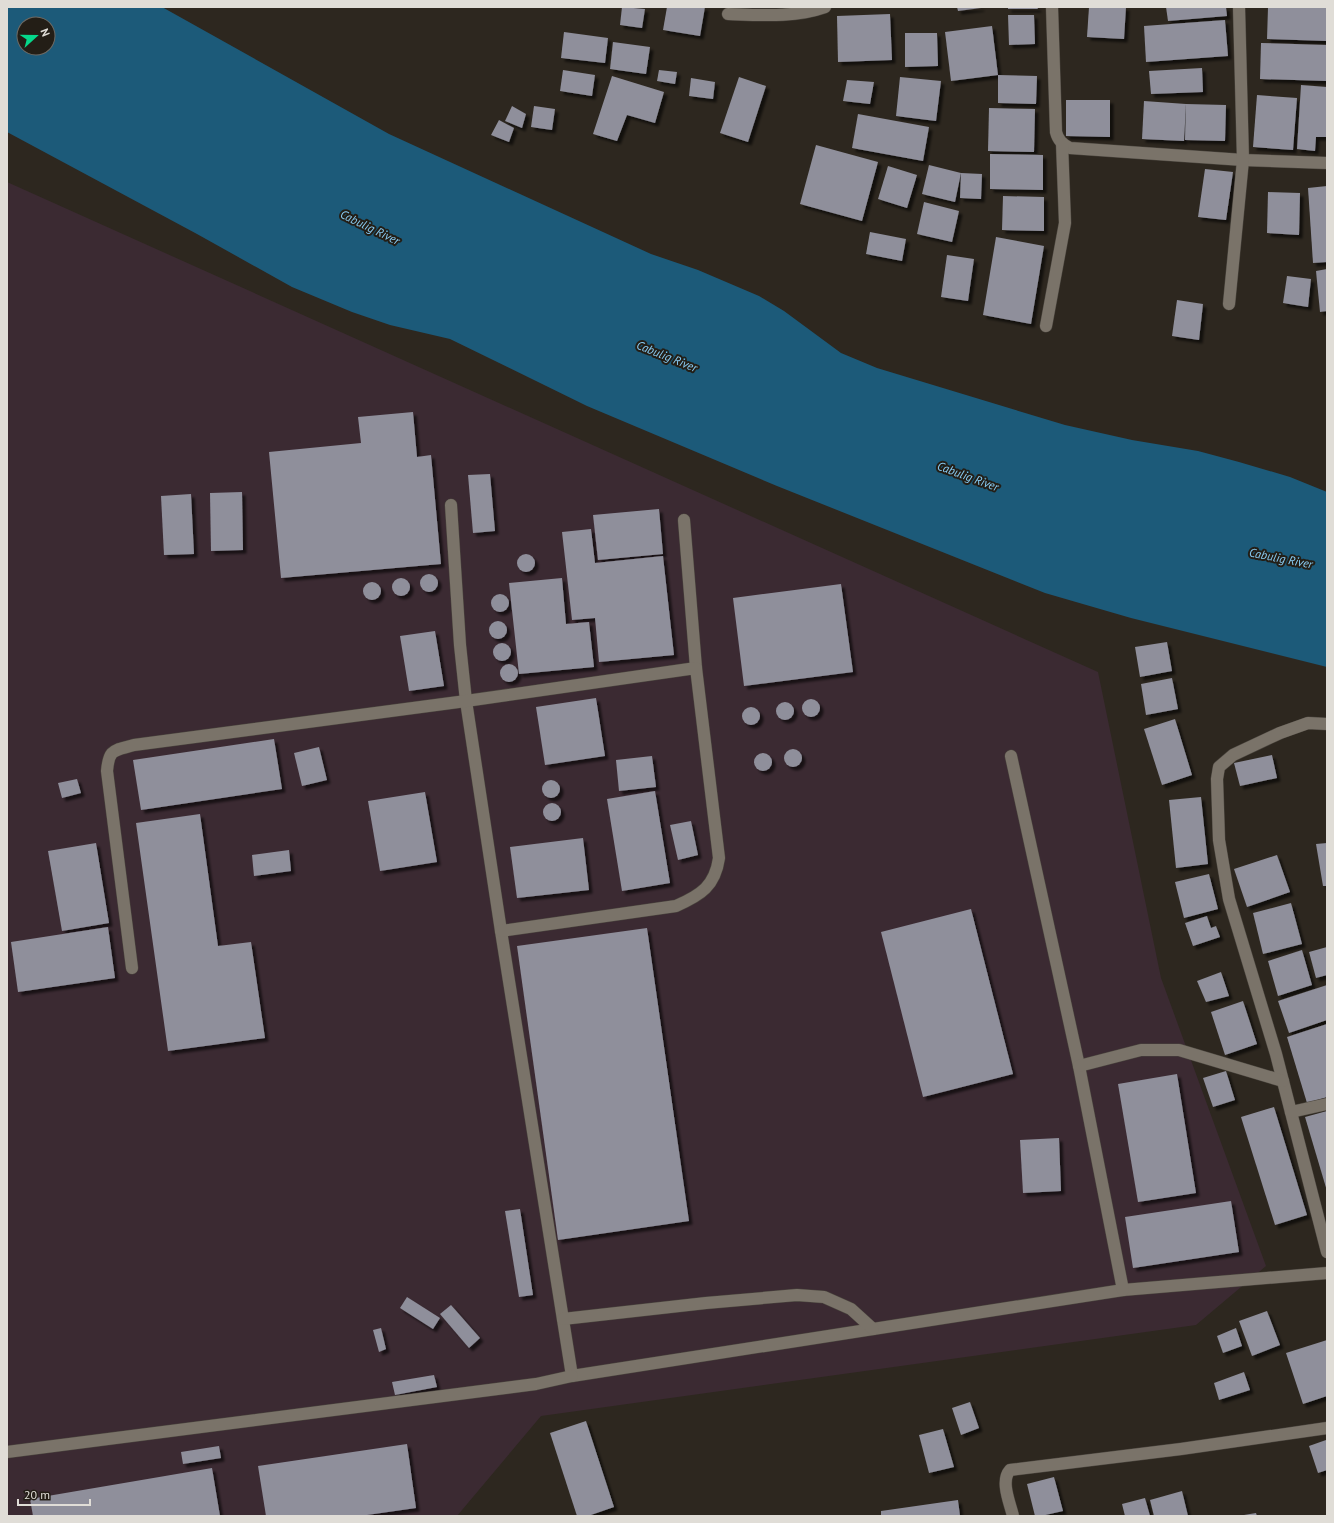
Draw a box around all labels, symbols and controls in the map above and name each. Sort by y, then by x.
north arrow [16,16,56,56]
text: N [38,27,53,38]
water label: Cabulig River [338,206,403,248]
water label: Cabulig River [634,337,701,375]
water label: Cabulig River [935,458,1002,494]
water label: Cabulig River [1248,545,1315,572]
scale bar [18,1481,90,1507]
text: 20 m [24,1487,50,1502]

